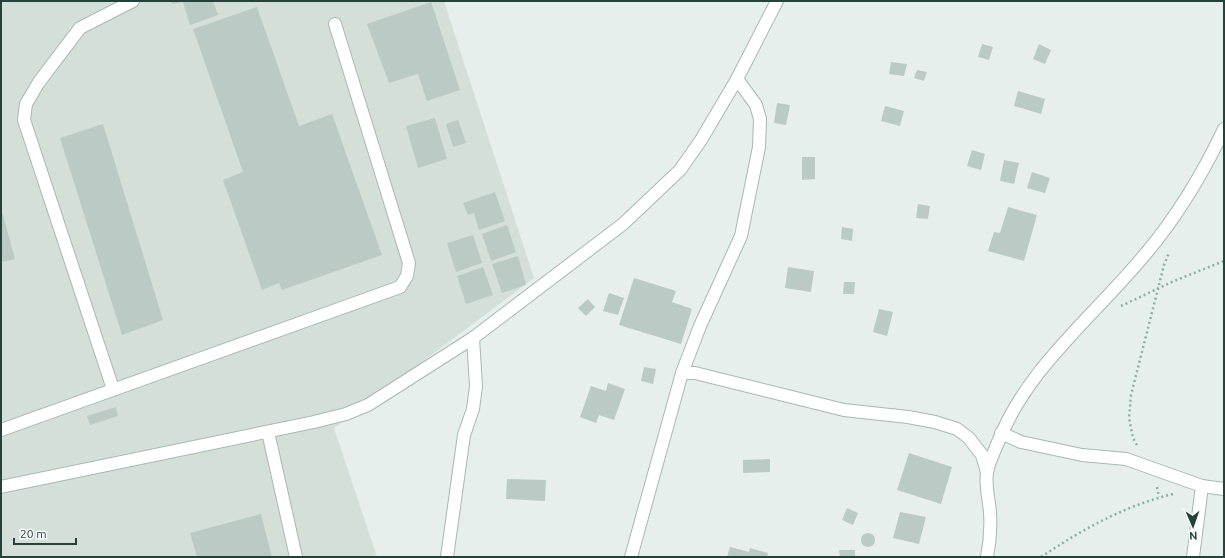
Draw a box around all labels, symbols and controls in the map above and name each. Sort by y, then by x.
north arrow [1173,506,1213,546]
scale bar [14,520,76,546]
text: 20 m [20,527,47,540]
text: N [1189,530,1198,542]

